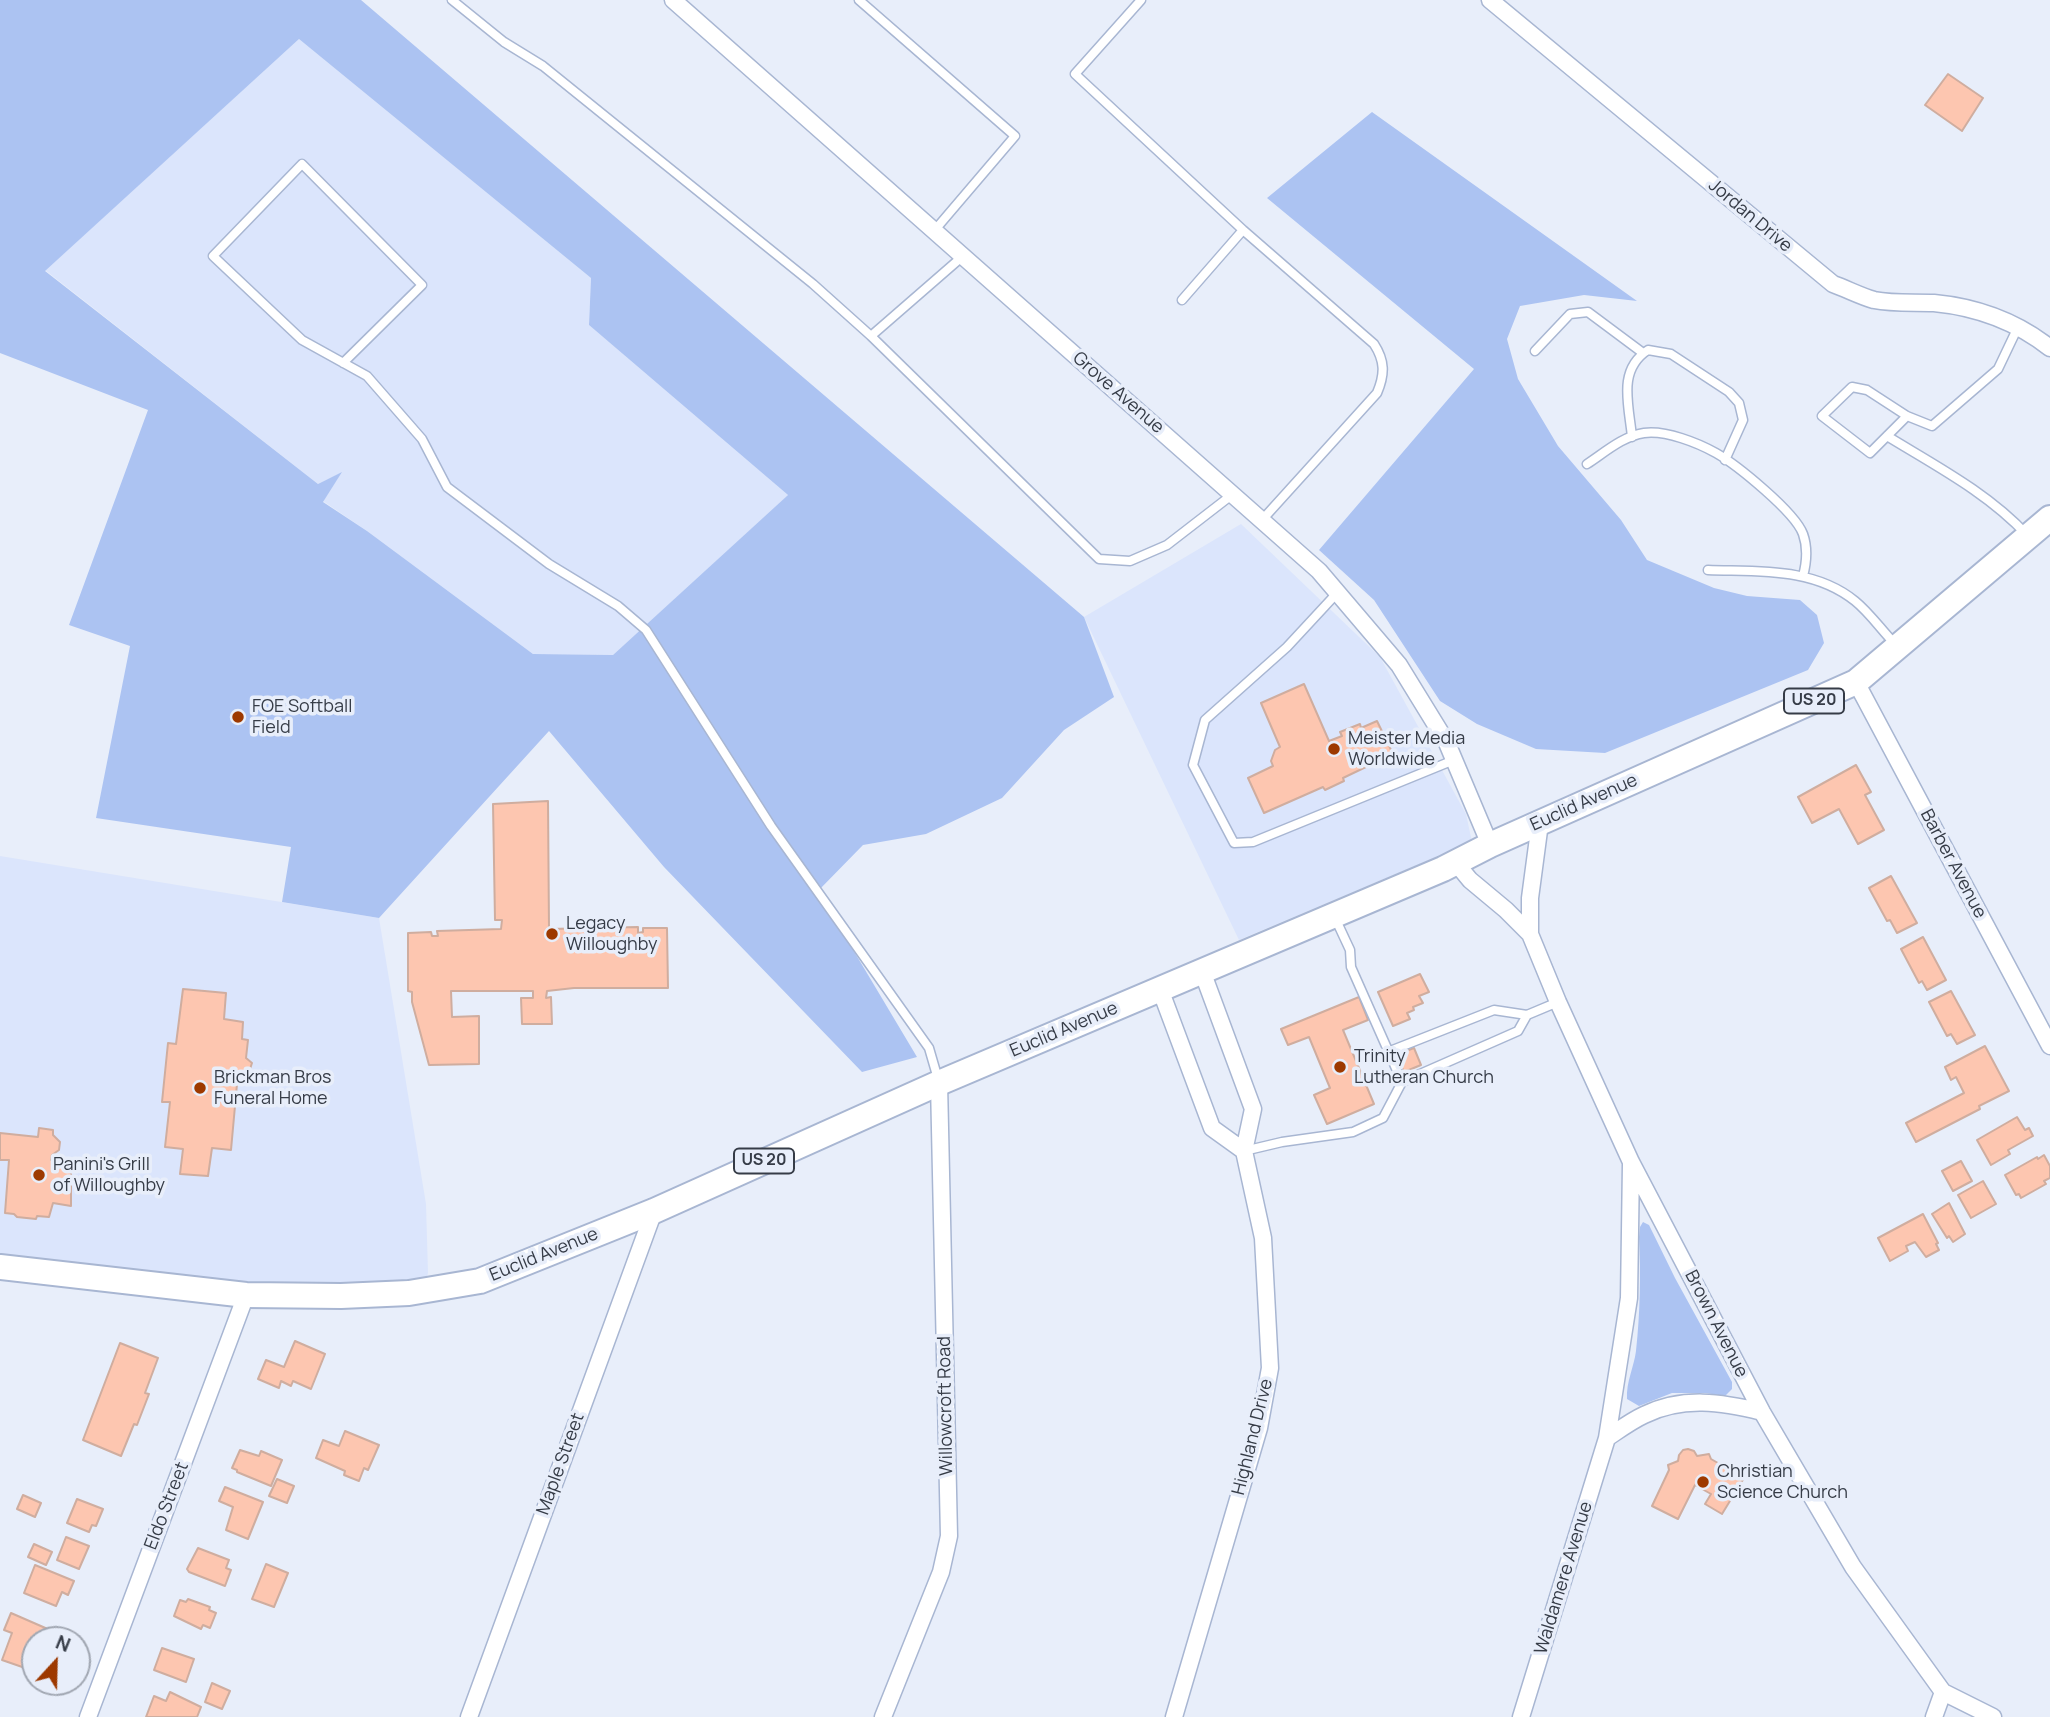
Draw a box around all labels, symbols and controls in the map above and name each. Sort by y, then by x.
street label: Jordan Drive [1704,175,1796,257]
street label: Grove Avenue [1068,348,1168,438]
road number: US 20 [1784,688,1844,714]
place label: FOE Softball Field [252,696,352,738]
marker: FOE Softball Field [230,709,246,725]
place label: Meister Media Worldwide [1348,728,1465,770]
marker: Meister Media Worldwide [1326,741,1342,757]
street label: Euclid Avenue [1527,770,1641,836]
street label: Barber Avenue [1915,806,1991,922]
place label: Legacy Willoughby [566,913,657,956]
marker: Legacy Willoughby [544,926,560,942]
street label: Euclid Avenue [1007,998,1121,1062]
place label: Trinity Lutheran Church [1354,1046,1494,1088]
marker: Trinity Lutheran Church [1332,1059,1348,1075]
place label: Brickman Bros Funeral Home [214,1067,332,1110]
marker: Brickman Bros Funeral Home [192,1080,208,1096]
road number: US 20 [734,1148,794,1174]
place label: Panini's Grill of Willoughby [53,1154,165,1196]
marker: Panini's Grill of Willoughby [31,1167,47,1183]
street label: Euclid Avenue [487,1223,601,1287]
street label: Brown Avenue [1680,1267,1752,1381]
street label: Willowcroft Road [934,1336,958,1476]
street label: Highland Drive [1228,1377,1278,1497]
street label: Maple Street [533,1410,589,1518]
street label: Eldo Street [140,1459,194,1553]
place label: Christian Science Church [1717,1461,1848,1504]
marker: Christian Science Church [1695,1474,1711,1490]
street label: Waldamere Avenue [1530,1499,1598,1657]
north arrow [21,1626,91,1696]
text: N [52,1629,74,1658]

